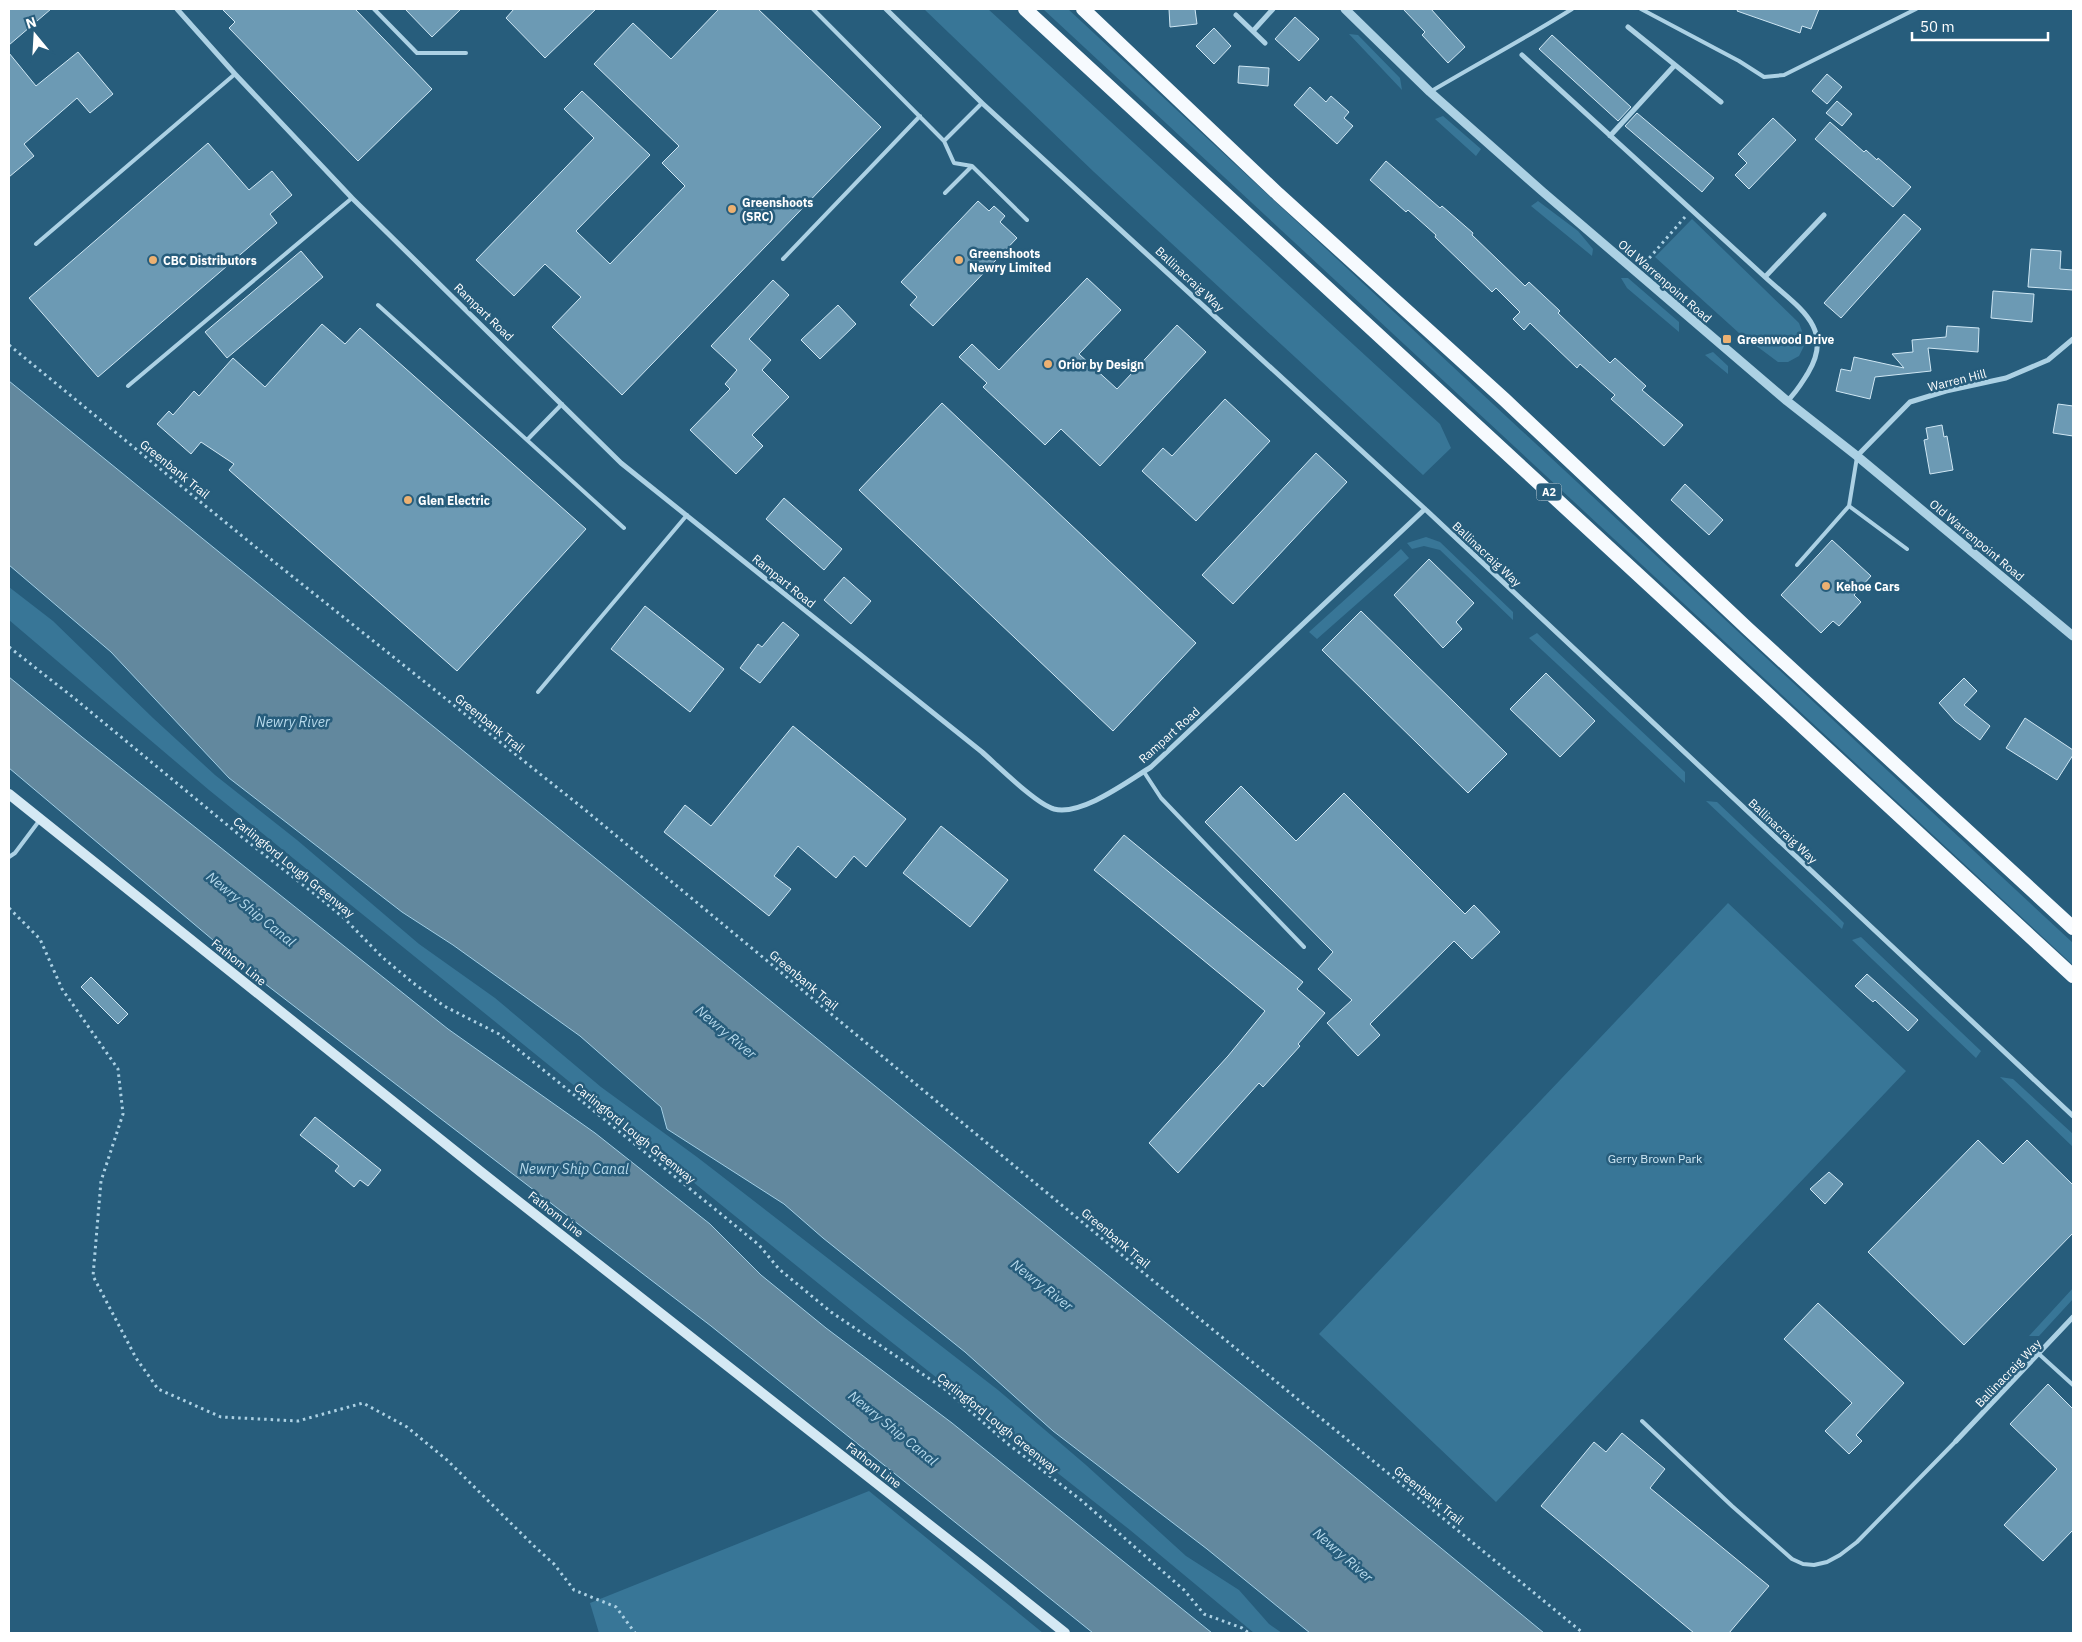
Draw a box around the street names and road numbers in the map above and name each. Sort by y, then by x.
street label: Old Warrenpoint Road [1615,236,1715,326]
street label: Ballinacraig Way [1152,243,1228,315]
street label: Rampart Road [451,280,517,344]
street label: Warren Hill [1926,365,1988,395]
street label: Greenbank Trail [137,436,213,502]
road number: A2 [1536,484,1562,501]
street label: Old Warrenpoint Road [1927,496,2027,584]
street label: Ballinacraig Way [1449,518,1525,590]
street label: Rampart Road [749,551,819,611]
street label: Greenbank Trail [452,690,528,756]
street label: Rampart Road [1135,704,1203,766]
street label: Ballinacraig Way [1745,795,1821,867]
street label: Carlingford Lough Greenway [230,813,358,921]
street label: Fathom Line [209,935,270,989]
street label: Greenbank Trail [766,947,842,1013]
street label: Carlingford Lough Greenway [571,1079,699,1187]
street label: Fathom Line [525,1188,587,1241]
street label: Greenbank Trail [1078,1205,1154,1271]
street label: Ballinacraig Way [1972,1336,2044,1410]
street label: Carlingford Lough Greenway [934,1369,1062,1477]
street label: Fathom Line [843,1439,905,1492]
street label: Greenbank Trail [1391,1462,1467,1528]

